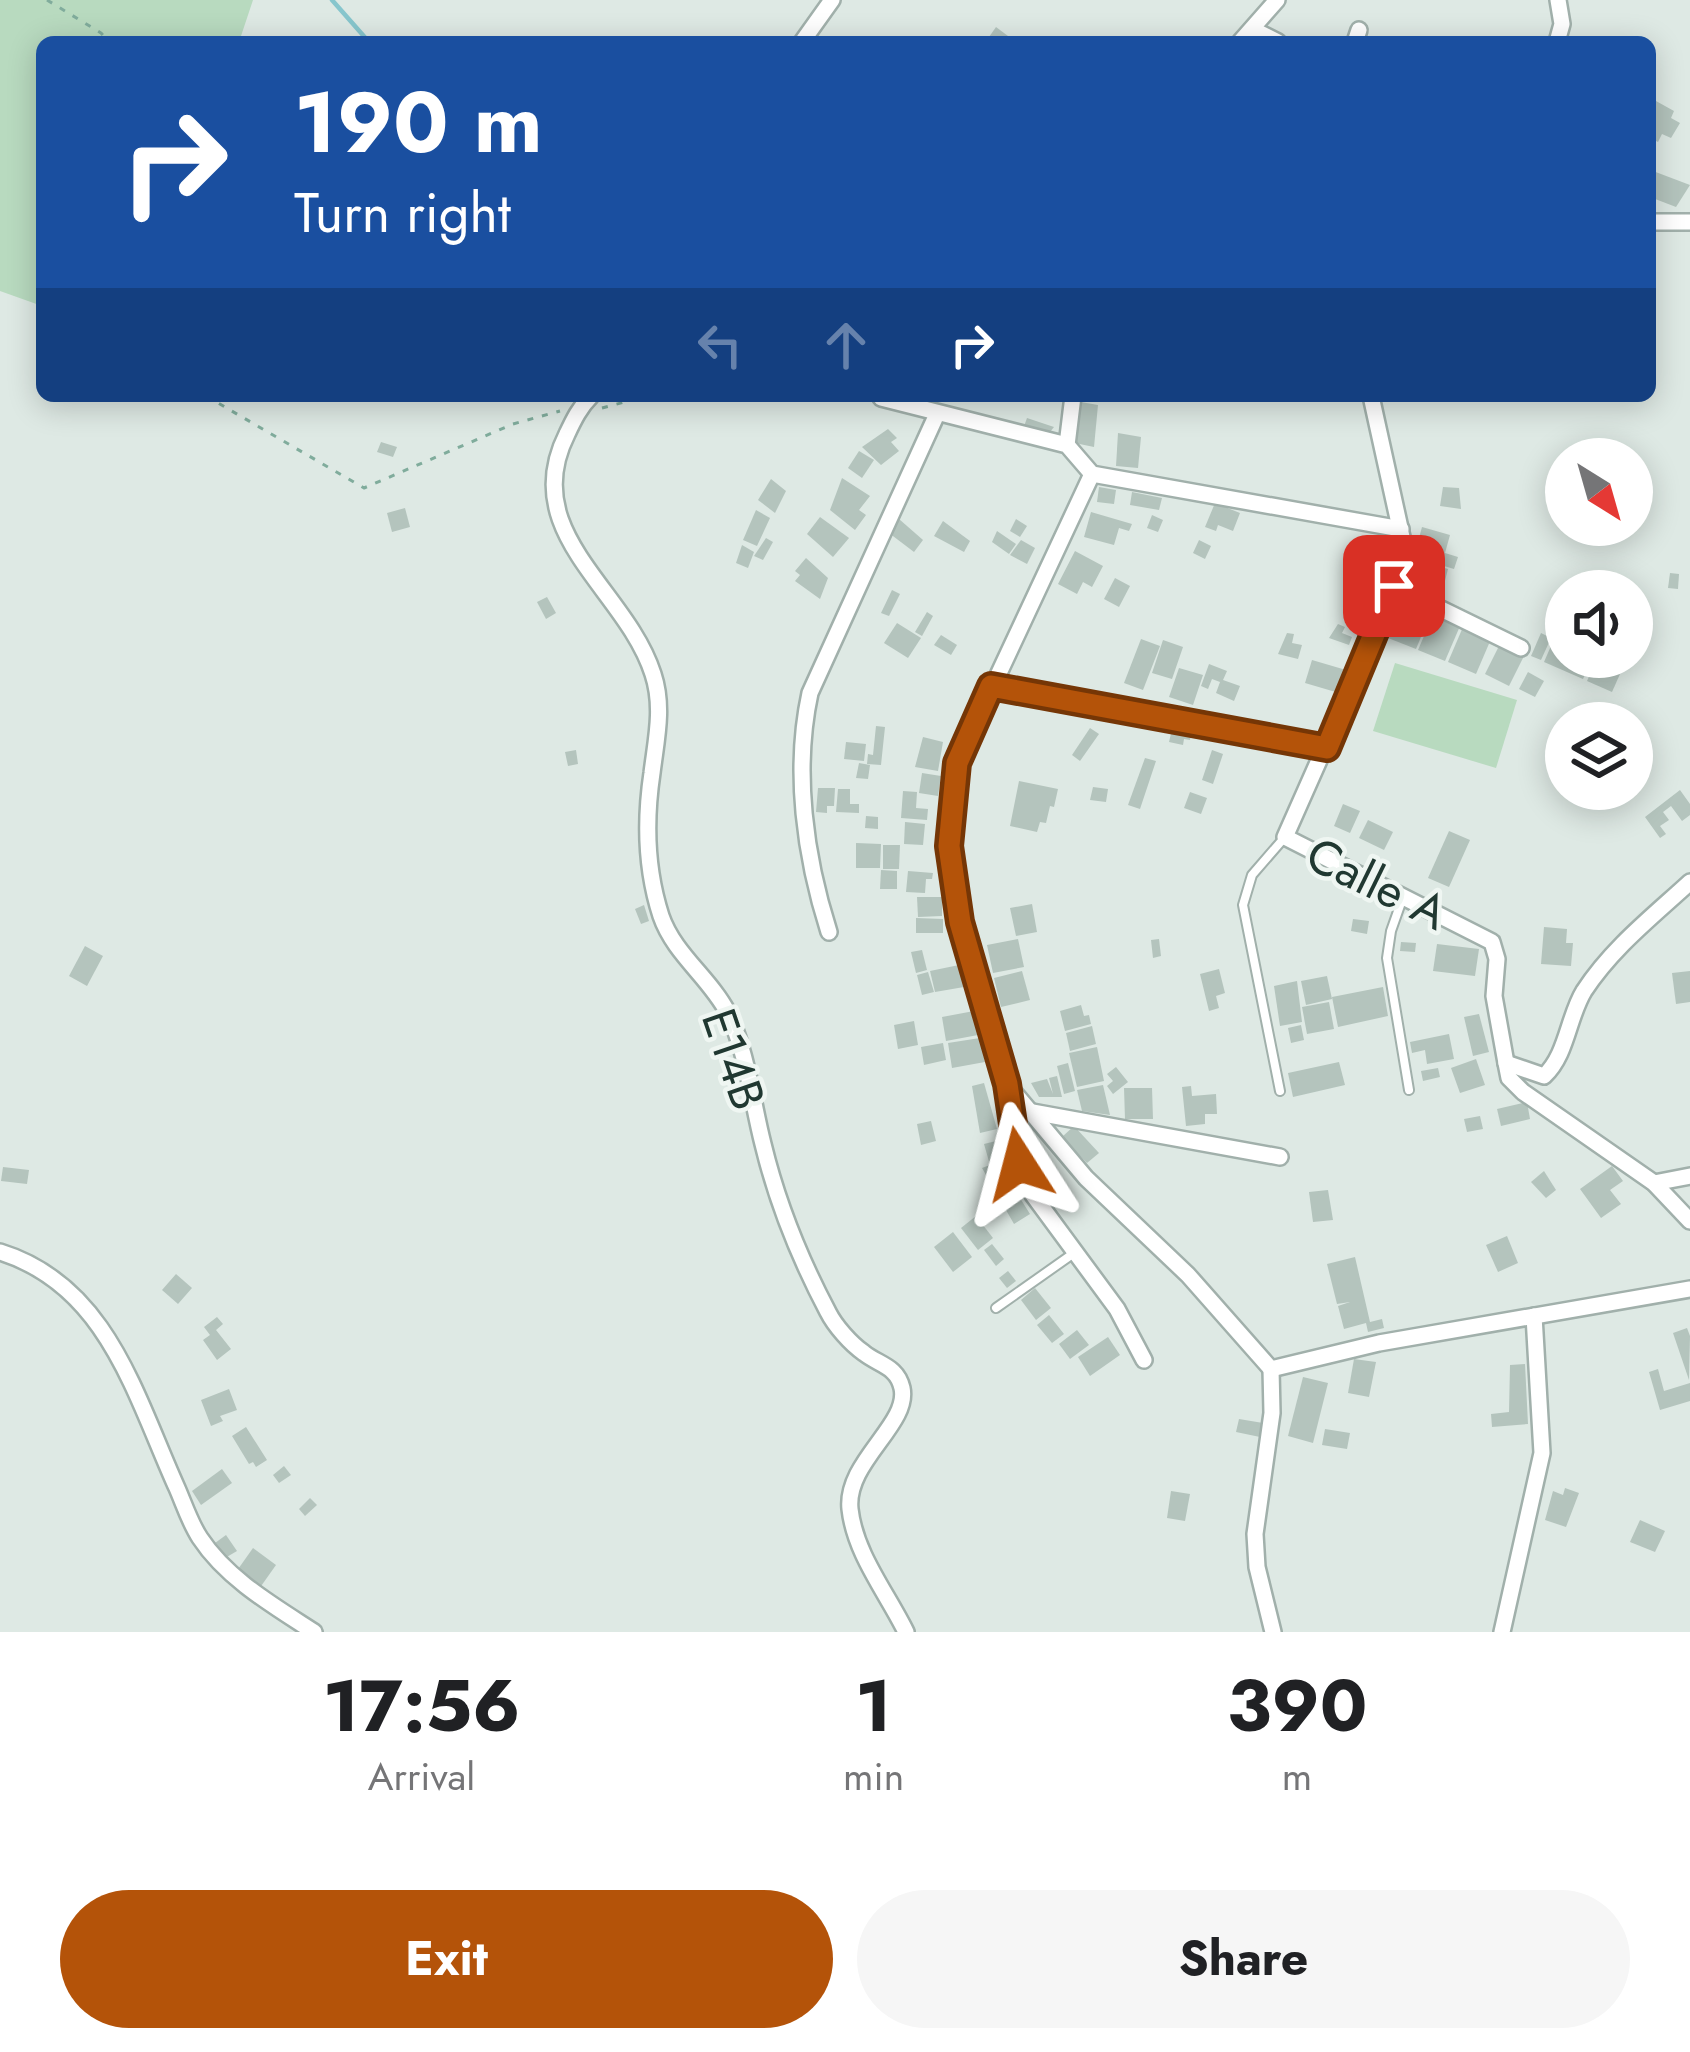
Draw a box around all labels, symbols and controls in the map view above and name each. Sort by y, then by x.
text: 190 m [294,62,543,184]
icon: right [96,84,252,240]
text: Turn right [294,174,511,252]
icon: left [687,312,753,378]
icon: ahead [813,312,879,378]
icon: right [939,312,1005,378]
north arrow [1545,438,1653,546]
map controls [1545,438,1653,810]
pin [1343,535,1445,637]
icon: arrive [1361,553,1427,619]
button: sound [1545,570,1653,678]
button: layers [1545,702,1653,810]
street label: Calle A [1295,820,1459,947]
street label: E14B [684,999,783,1119]
position arrow [956,1101,1082,1227]
text: 17:56 [323,1654,520,1758]
text: 1 [855,1654,892,1758]
text: 390 [1227,1654,1367,1758]
text: Arrival [368,1748,475,1805]
text: min [843,1748,904,1805]
text: m [1282,1748,1312,1805]
button: Exit [60,1890,833,2028]
button: Share [857,1890,1630,2028]

